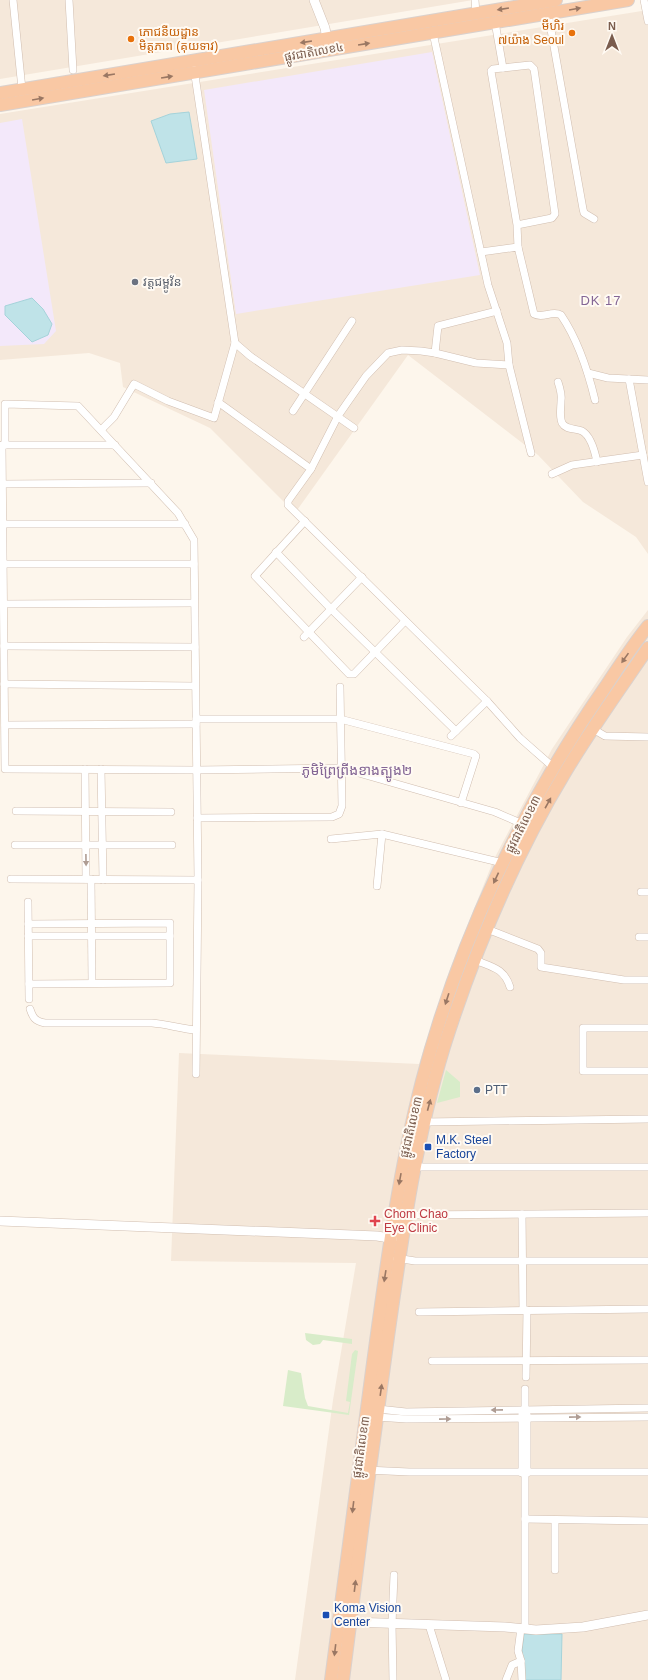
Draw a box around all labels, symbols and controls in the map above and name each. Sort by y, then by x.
one-way arrow [497,6,509,12]
one-way arrow [569,6,581,12]
north arrow [592,16,632,56]
place label: មីហិរ ៧យ៉ាង Seoul [498,19,565,47]
text: N [608,20,616,32]
place label: ភោជនីយដ្ឋាន មិត្តភាព (គុយទាវ) [139,25,218,53]
marker: មីហិរ ៧យ៉ាង Seoul [567,28,577,38]
marker: ភោជនីយដ្ឋាន មិត្តភាព (គុយទាវ) [126,34,136,44]
one-way arrow [300,39,312,45]
street label: ផ្លូវជាតិលេខ៤ [283,40,345,68]
one-way arrow [358,41,370,47]
one-way arrow [103,72,115,78]
one-way arrow [161,74,173,80]
one-way arrow [32,96,45,102]
place label: វត្តជម្ពូវ័ន [143,275,181,293]
marker: វត្តជម្ពូវ័ន [130,277,140,287]
district label: DK 17 [580,293,622,308]
one-way arrow [621,653,629,663]
district label: ភូមិព្រៃព្រីងខាងត្បូង២ [302,762,412,782]
street label: ផ្លូវជាតិលេខ៣ [503,793,547,857]
one-way arrow [545,797,552,809]
one-way arrow [83,854,89,867]
one-way arrow [493,873,499,884]
one-way arrow [444,993,450,1005]
place label: PTT [485,1083,508,1097]
marker: PTT [472,1085,482,1095]
street label: ផ្លូវជាតិលេខ៣ [397,1095,428,1160]
one-way arrow [426,1099,432,1111]
place label: M.K. Steel Factory [436,1133,491,1161]
marker: M.K. Steel Factory [423,1142,433,1152]
one-way arrow [397,1173,403,1185]
place label: Chom Chao Eye Clinic [384,1207,448,1235]
marker: Chom Chao Eye Clinic [369,1215,381,1227]
one-way arrow [382,1270,388,1282]
one-way arrow [378,1384,384,1396]
one-way arrow [490,1407,503,1413]
one-way arrow [569,1414,581,1421]
street label: ផ្លូវជាតិលេខ៣ [350,1415,376,1480]
one-way arrow [439,1416,452,1422]
one-way arrow [350,1501,357,1513]
one-way arrow [352,1580,358,1592]
place label: Koma Vision Center [334,1601,401,1629]
marker: Koma Vision Center [321,1610,331,1620]
one-way arrow [332,1644,338,1656]

